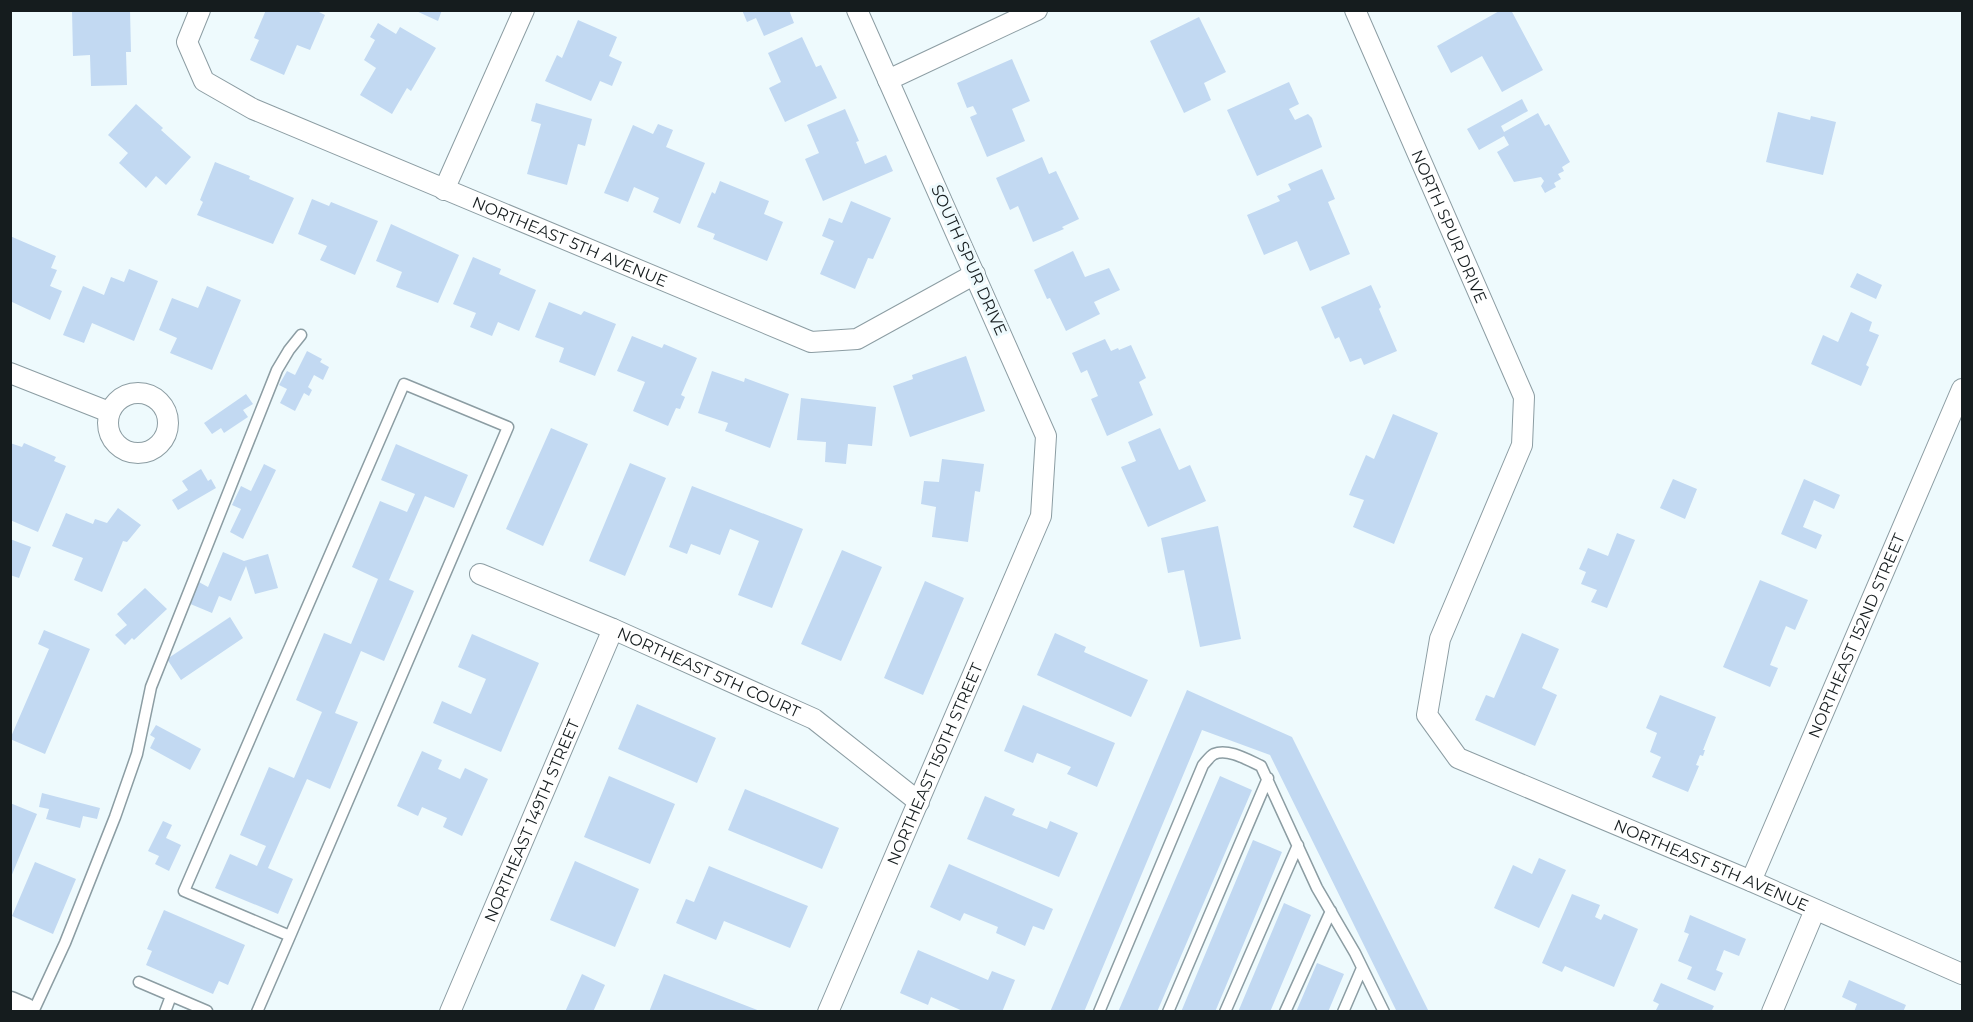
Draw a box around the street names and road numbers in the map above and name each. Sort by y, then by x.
street label: NORTH SPUR DRIVE [1408,147,1491,306]
street label: SOUTH SPUR DRIVE [927,182,1011,338]
street label: NORTHEAST 5TH AVENUE [470,192,670,291]
street label: NORTHEAST 152ND STREET [1804,530,1909,741]
street label: NORTHEAST 5TH COURT [615,623,804,721]
street label: NORTHEAST 150TH STREET [883,659,987,868]
street label: NORTHEAST 149TH STREET [480,716,583,925]
street label: NORTHEAST 5TH AVENUE [1611,815,1812,915]

